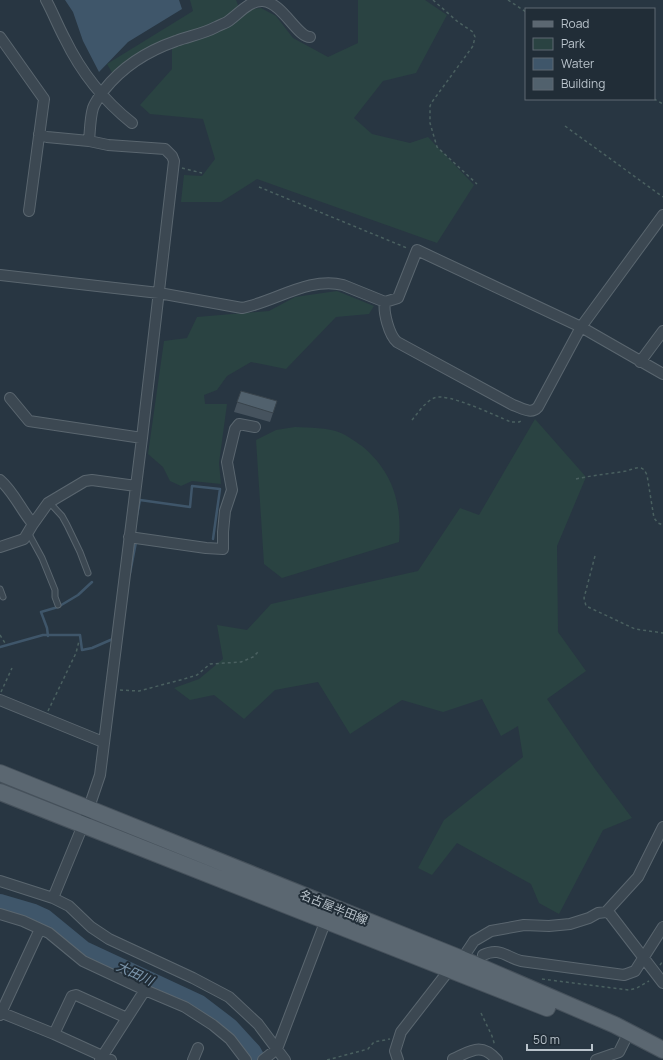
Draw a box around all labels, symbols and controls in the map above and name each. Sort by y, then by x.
legend [525,8,655,100]
text: Road [561,15,589,32]
text: Park [561,35,586,52]
text: Water [561,55,595,72]
text: Building [561,75,605,92]
street label: 名古屋半田線 [297,886,371,928]
water label: 大田川 [114,957,158,990]
scale bar [527,1026,592,1052]
text: 50 m [533,1031,560,1048]

